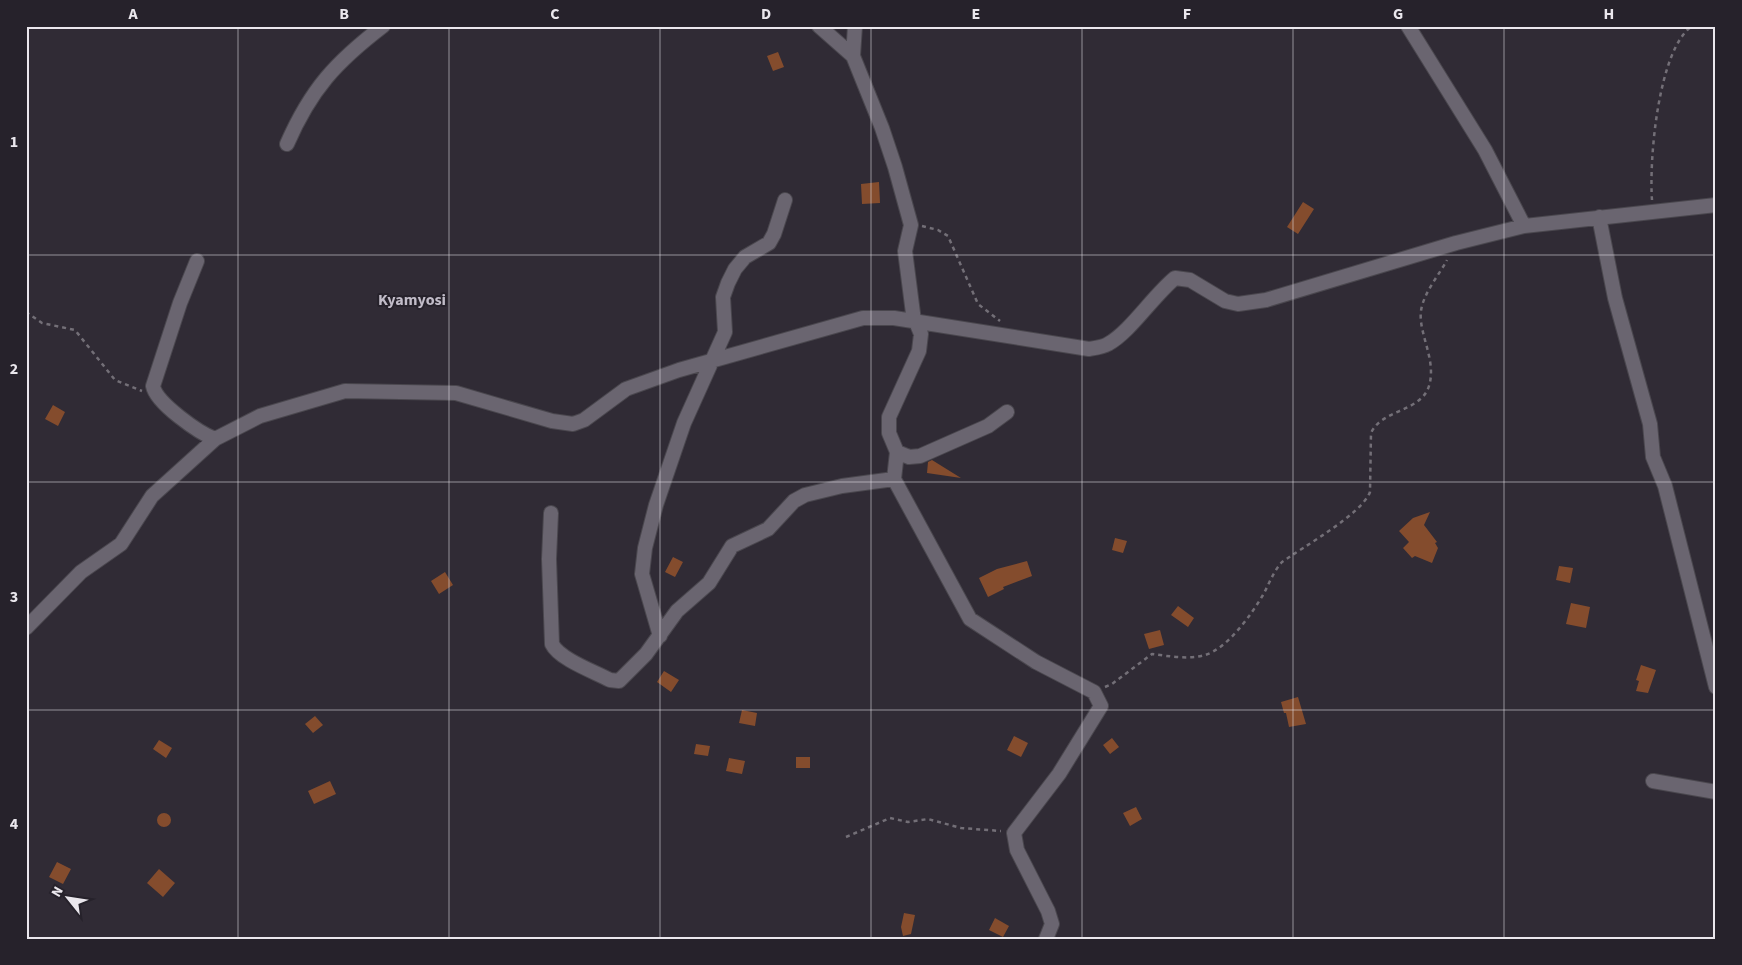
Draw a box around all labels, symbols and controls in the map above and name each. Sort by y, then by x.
text: A [127,3,138,25]
text: B [339,3,349,25]
text: C [550,3,560,25]
text: D [761,3,771,25]
text: E [972,3,980,25]
text: F [1183,3,1191,25]
text: G [1393,3,1403,25]
text: H [1604,3,1614,25]
text: 1 [10,131,18,153]
district label: Kyamyosi [378,289,446,311]
text: 2 [10,358,18,380]
text: 3 [10,586,18,608]
text: 4 [10,813,19,835]
north arrow [42,872,92,922]
text: N [47,883,69,901]

